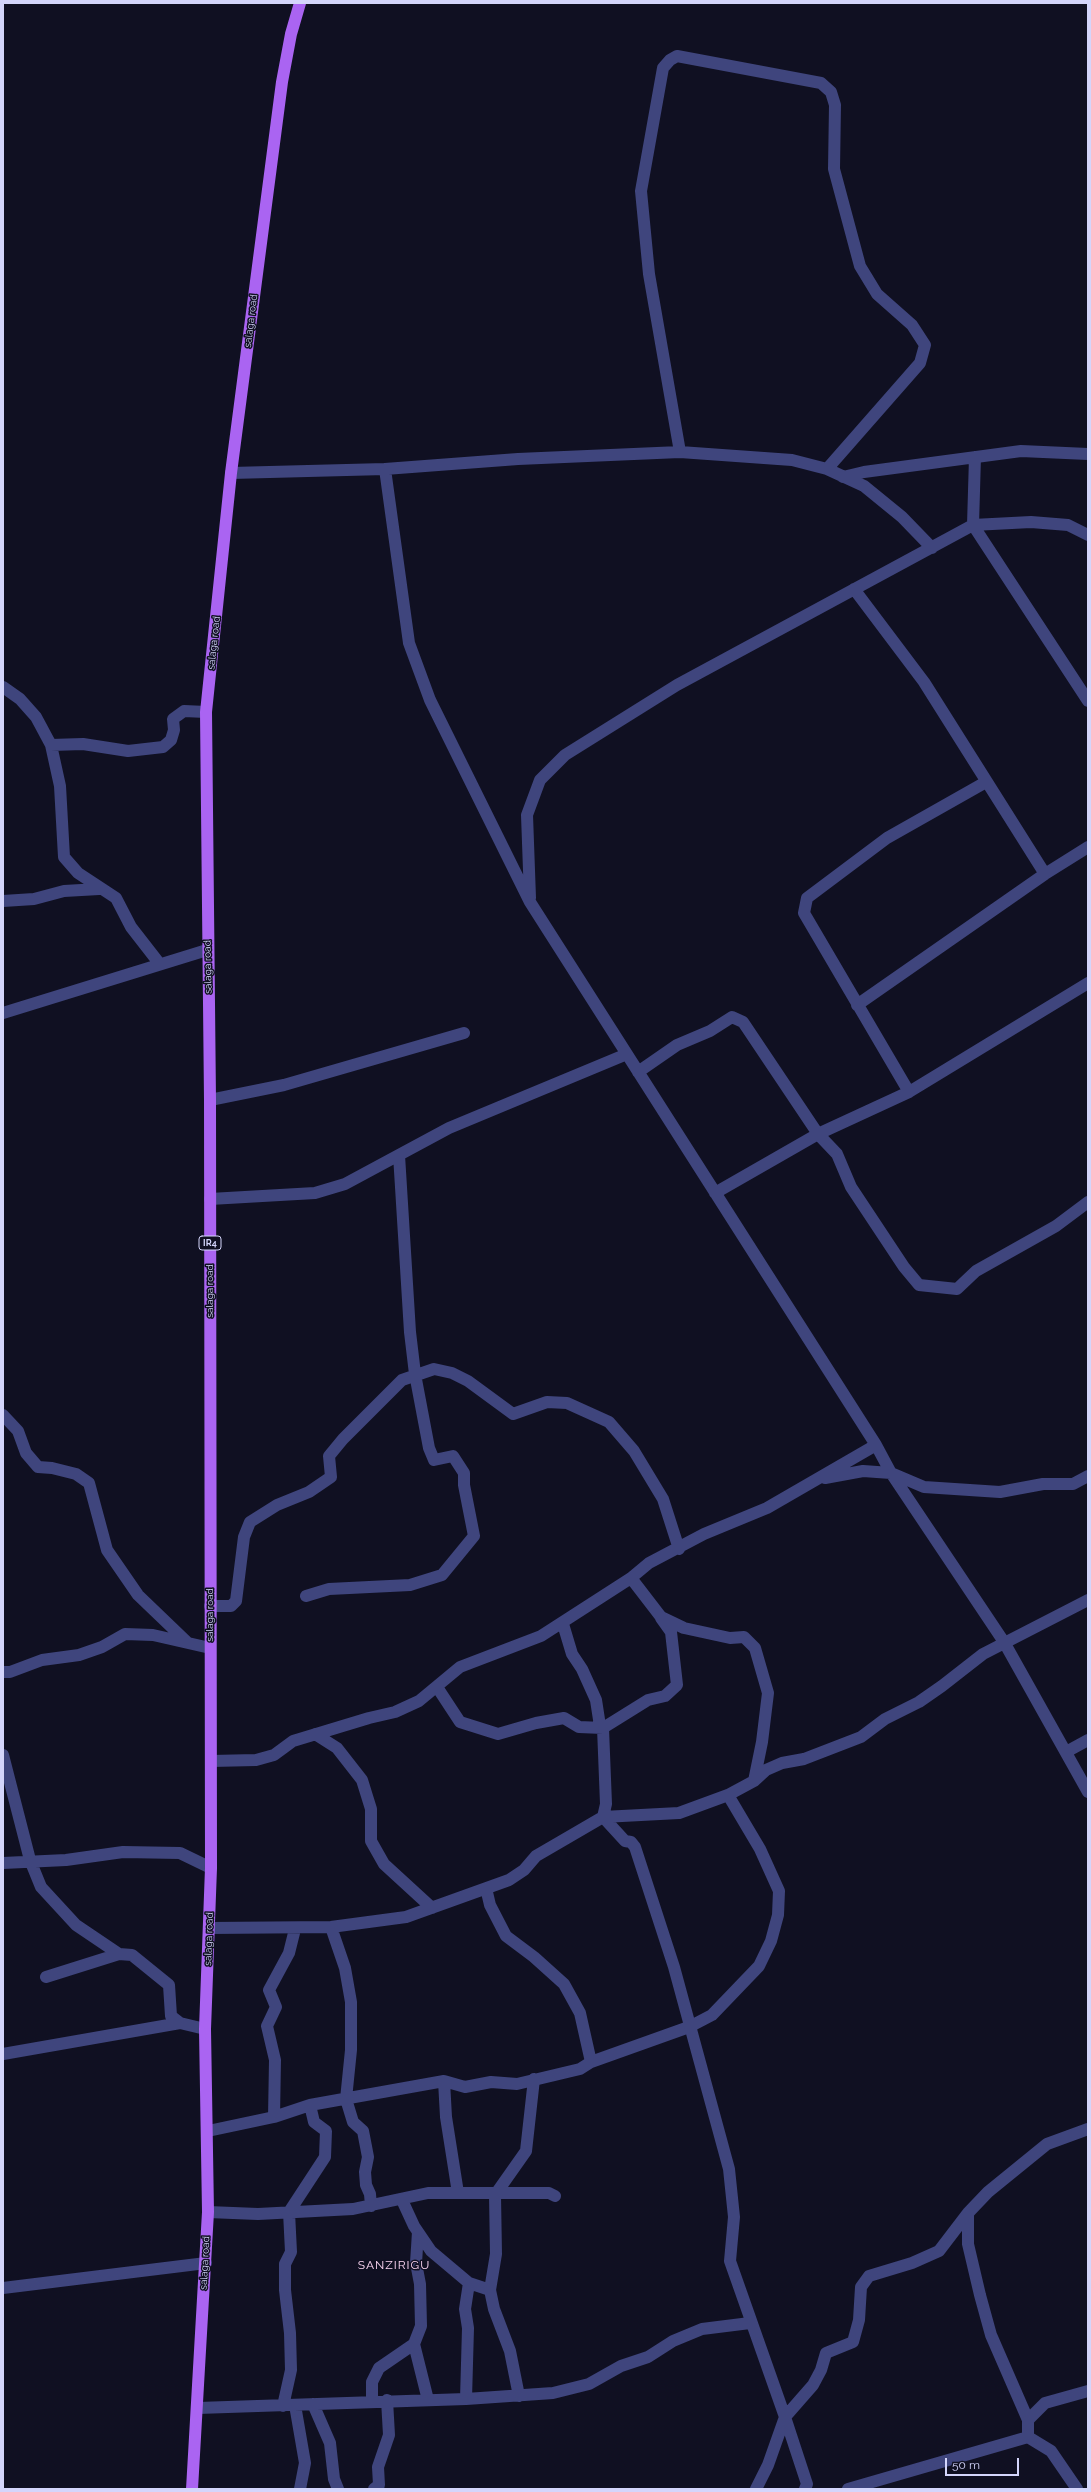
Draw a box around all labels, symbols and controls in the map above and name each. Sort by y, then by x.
street label: salaga road [242,294,260,348]
street label: salaga road [205,616,223,670]
street label: salaga road [202,940,214,994]
road number: IR4 [199,1236,221,1250]
street label: salaga road [204,1264,216,1318]
street label: salaga road [204,1588,216,1642]
street label: salaga road [202,1912,216,1966]
street label: salaga road [198,2236,212,2290]
district label: SANZIRIGU [358,2258,430,2272]
scale bar [947,2450,1021,2476]
text: 50 m [952,2458,980,2472]

